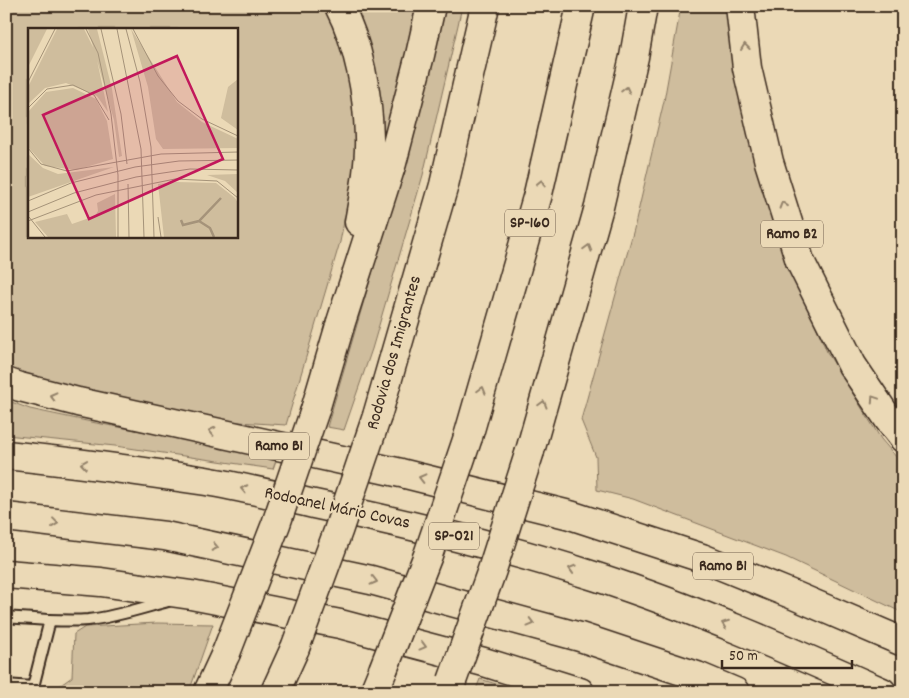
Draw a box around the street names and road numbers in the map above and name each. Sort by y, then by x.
road number: SP-160 [505,210,555,237]
road number: Ramo B2 [761,220,823,248]
street label: Rodovia dos Imigrantes [361,273,429,433]
road number: Ramo B1 [249,432,309,460]
street label: Rodoanel Mário Covas [262,481,412,537]
road number: SP-021 [429,522,479,550]
road number: Ramo B1 [693,552,753,580]

